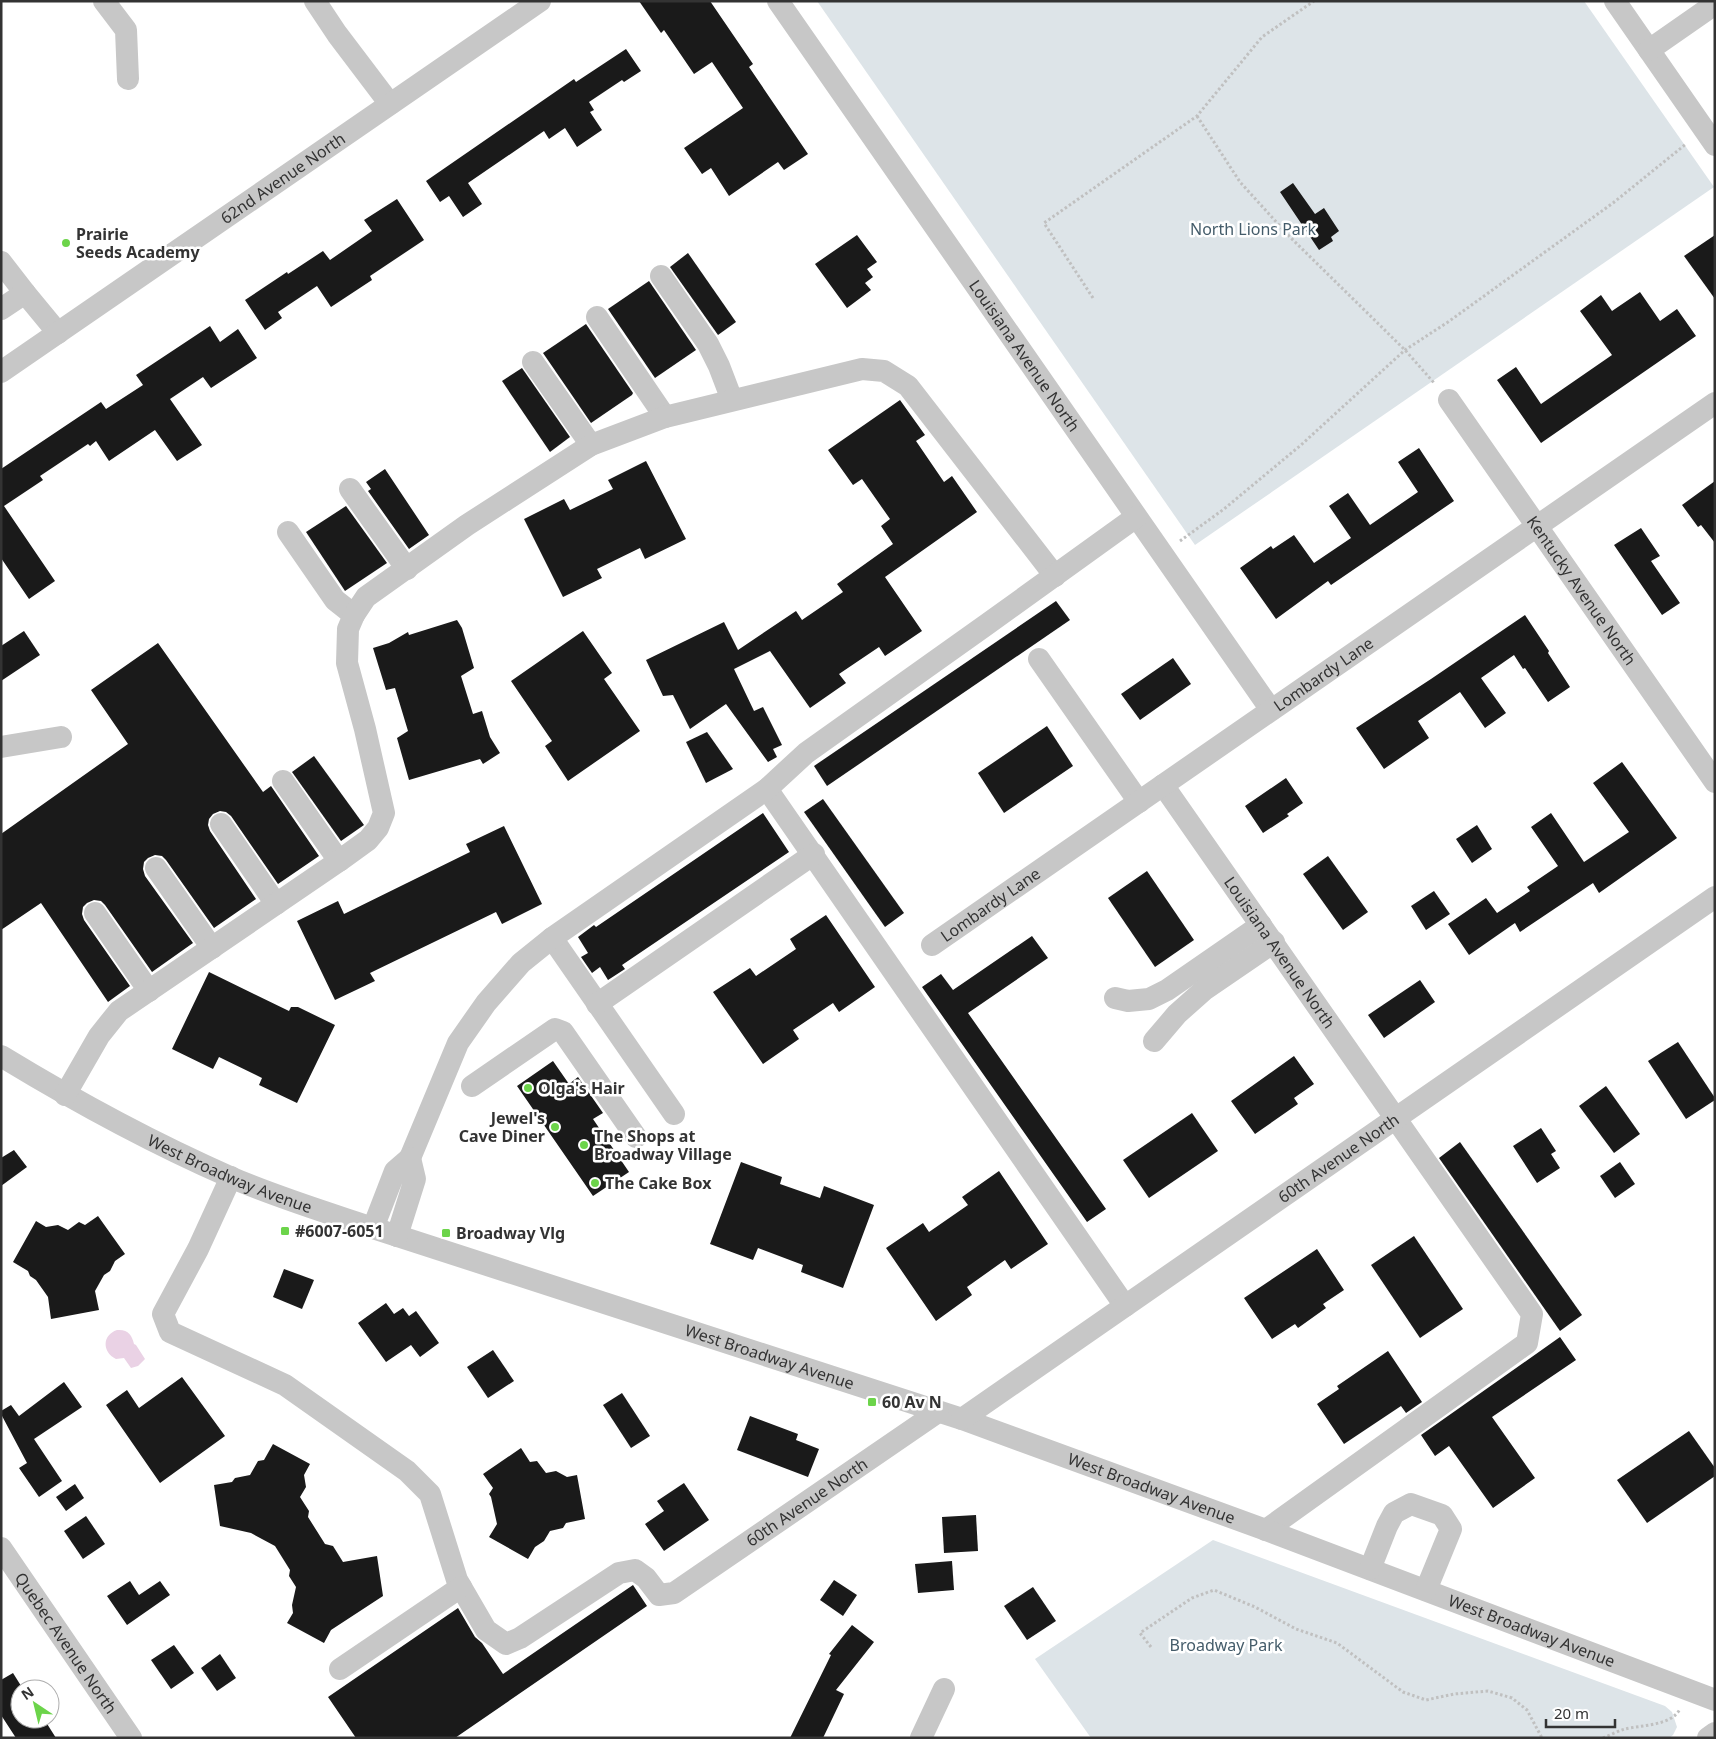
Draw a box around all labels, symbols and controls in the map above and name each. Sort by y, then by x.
street label: 62nd Avenue North [216,127,349,229]
park label: North Lions Park [1190,218,1316,240]
place label: Prairie Seeds Academy [76,223,200,263]
marker: Prairie Seeds Academy [60,237,72,249]
street label: Louisiana Avenue North [964,275,1085,436]
street label: Kentucky Avenue North [1522,511,1641,670]
street label: Lombardy Lane [1269,632,1378,716]
street label: Lombardy Lane [936,862,1045,947]
street label: Louisiana Avenue North [1219,872,1340,1033]
place label: Olga's Hair [538,1077,625,1099]
marker: Olga's Hair [522,1082,534,1094]
place label: Jewel's Cave Diner [459,1107,545,1147]
street label: 60th Avenue North [1274,1108,1403,1208]
marker: Jewel's Cave Diner [549,1121,561,1133]
place label: The Shops at Broadway Village [594,1125,732,1165]
street label: West Broadway Avenue [144,1129,315,1218]
marker: The Shops at Broadway Village [578,1139,590,1151]
place label: The Cake Box [605,1172,712,1194]
marker: The Cake Box [589,1177,601,1189]
place label: #6007-6051 [295,1220,384,1242]
place label: Broadway Vlg [456,1222,565,1244]
marker: #6007-6051 [279,1225,291,1237]
marker: Broadway Vlg [440,1227,452,1239]
street label: West Broadway Avenue [682,1319,857,1394]
place label: 60 Av N [882,1391,942,1413]
marker: 60 Av N [866,1396,878,1408]
street label: West Broadway Avenue [1065,1448,1238,1529]
street label: 60th Avenue North [742,1453,872,1551]
street label: Quebec Avenue North [11,1569,121,1717]
street label: West Broadway Avenue [1445,1589,1618,1672]
park label: Broadway Park [1170,1634,1283,1656]
north arrow [10,1679,60,1729]
scale bar [1546,1696,1615,1728]
text: 20 m [1554,1703,1589,1723]

